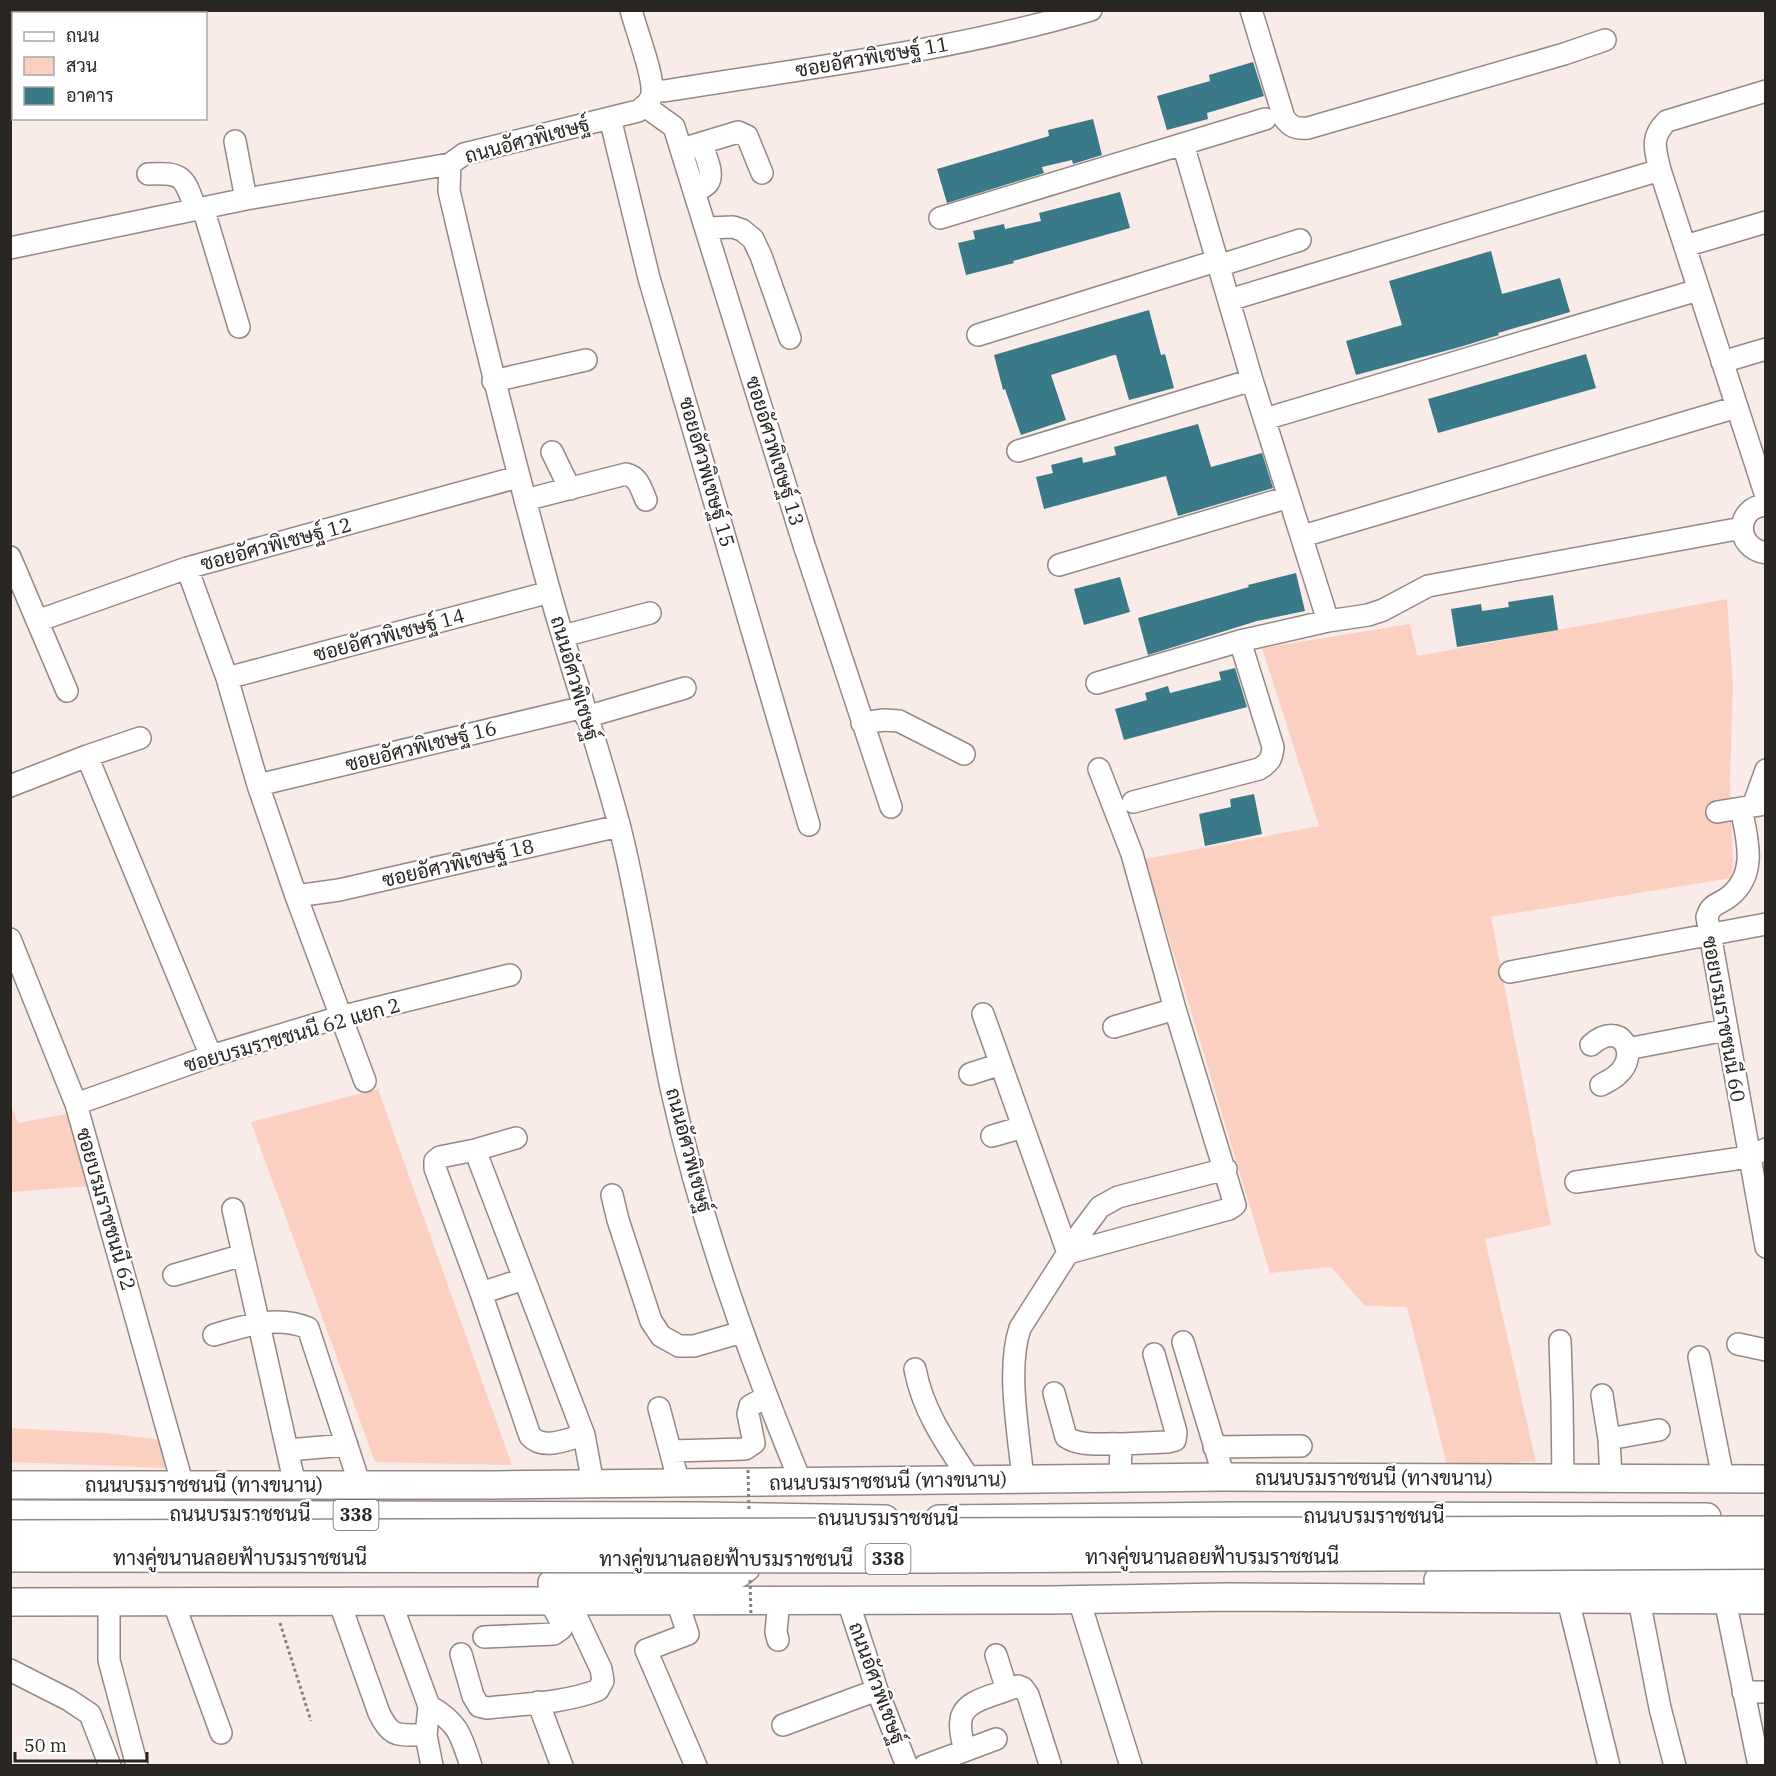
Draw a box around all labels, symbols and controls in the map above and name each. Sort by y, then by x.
legend [12,12,207,120]
text: ถนน [66,24,99,47]
street label: ซอยอัศวพิเชษฐ์ 11 [793,30,951,83]
text: สวน [66,54,97,77]
text: อาคาร [66,84,114,107]
street label: ถนนอัศวพิเชษฐ์ [461,110,592,169]
street label: ซอยอัศวพิเชษฐ์ 13 [740,373,811,529]
street label: ซอยอัศวพิเชษฐ์ 15 [673,394,742,550]
street label: ซอยอัศวพิเชษฐ์ 12 [197,510,354,577]
street label: ซอยอัศวพิเชษฐ์ 14 [310,601,467,668]
street label: ถนนอัศวพิเชษฐ์ [545,613,606,743]
street label: ซอยอัศวพิเชษฐ์ 16 [342,714,499,777]
street label: ซอยอัศวพิเชษฐ์ 18 [379,832,537,893]
street label: ซอยบรมราชชนนี 60 [1697,934,1752,1104]
street label: ซอยบรมราชชนนี 62 แยก 2 [181,991,403,1078]
street label: ถนนอัศวพิเชษฐ์ [660,1084,719,1215]
street label: ซอยบรมราชชนนี 62 [70,1124,143,1293]
street label: ถนนบรมราชชนนี (ทางขนาน) [1255,1464,1493,1491]
street label: ถนนบรมราชชนนี (ทางขนาน) [769,1465,1007,1496]
street label: ถนนบรมราชชนนี (ทางขนาน) [85,1471,323,1498]
street label: ถนนบรมราชชนนี [169,1500,311,1527]
road number: 338 [334,1500,378,1530]
street label: ถนนบรมราชชนนี [1303,1502,1445,1529]
street label: ถนนบรมราชชนนี [817,1504,959,1531]
street label: ทางคู่ขนานลอยฟ้าบรมราชชนนี [1085,1543,1339,1572]
street label: ทางคู่ขนานลอยฟ้าบรมราชชนนี [113,1544,367,1573]
road number: 338 [866,1544,910,1574]
street label: ทางคู่ขนานลอยฟ้าบรมราชชนนี [599,1545,853,1574]
street label: ถนนอัศวพิเชษฐ์ [843,1618,912,1748]
scale bar [15,1725,147,1763]
text: 50 m [24,1734,67,1757]

